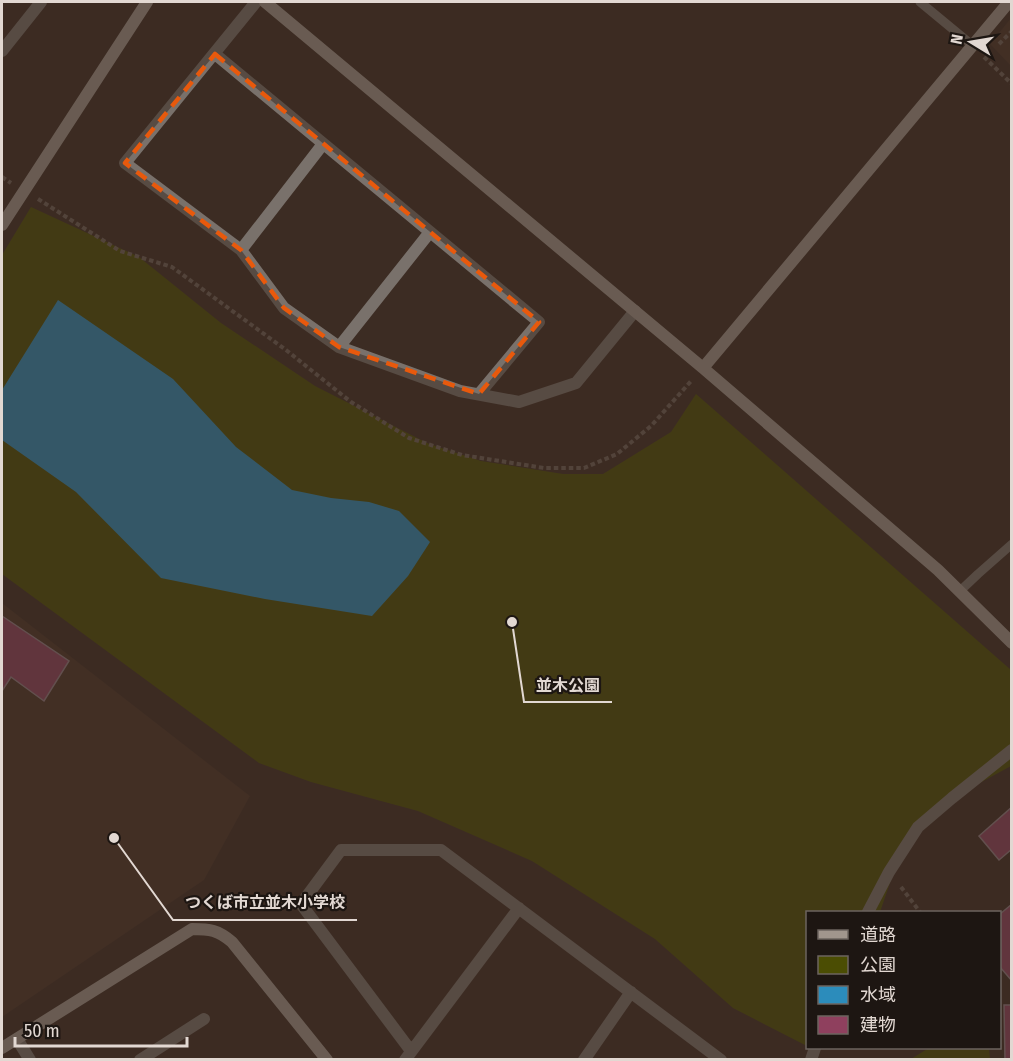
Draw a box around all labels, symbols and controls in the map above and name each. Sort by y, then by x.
north arrow [941,12,1001,72]
text: N [947,33,967,46]
callout: 並木公園 [524,668,612,702]
text: 並木公園 [536,676,600,695]
callout: つくば市立並木小学校 [173,886,357,920]
text: つくば市立並木小学校 [185,893,345,912]
legend [806,911,1001,1049]
text: 道路 [860,924,896,946]
text: 公園 [860,954,896,976]
text: 水域 [860,984,896,1006]
scale bar [15,1010,188,1048]
text: 建物 [860,1014,896,1036]
text: 50 m [24,1020,60,1042]

